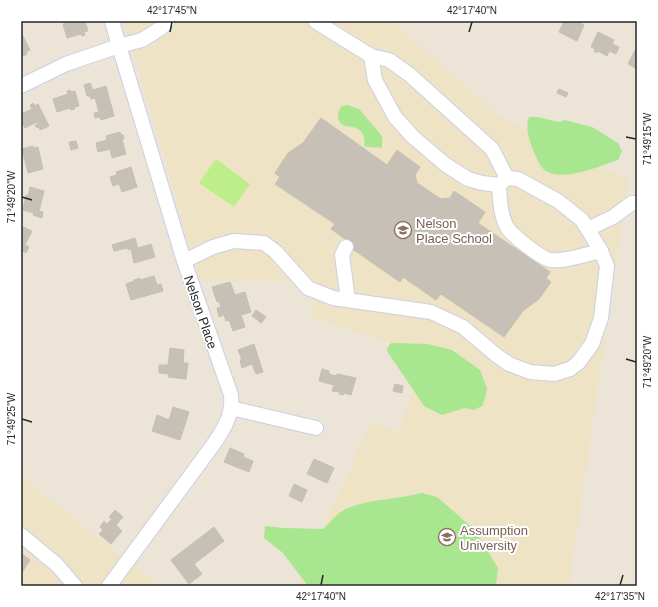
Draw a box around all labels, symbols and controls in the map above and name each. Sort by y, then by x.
text: 42°17'45"N [147,5,197,16]
text: 42°17'40"N [447,5,497,16]
text: 71°49'15"W [642,112,653,165]
text: 71°49'20"W [6,170,17,223]
place label: Nelson Place School [416,216,492,246]
school or university icon: Nelson Place School [393,220,413,240]
street label: Nelson Place [181,274,220,351]
text: 71°49'20"W [642,335,653,388]
text: 71°49'25"W [6,392,17,445]
place label: Assumption University [460,523,528,553]
school or university icon: Assumption University [437,527,457,547]
text: 42°17'40"N [296,591,346,602]
text: 42°17'35"N [595,591,645,602]

